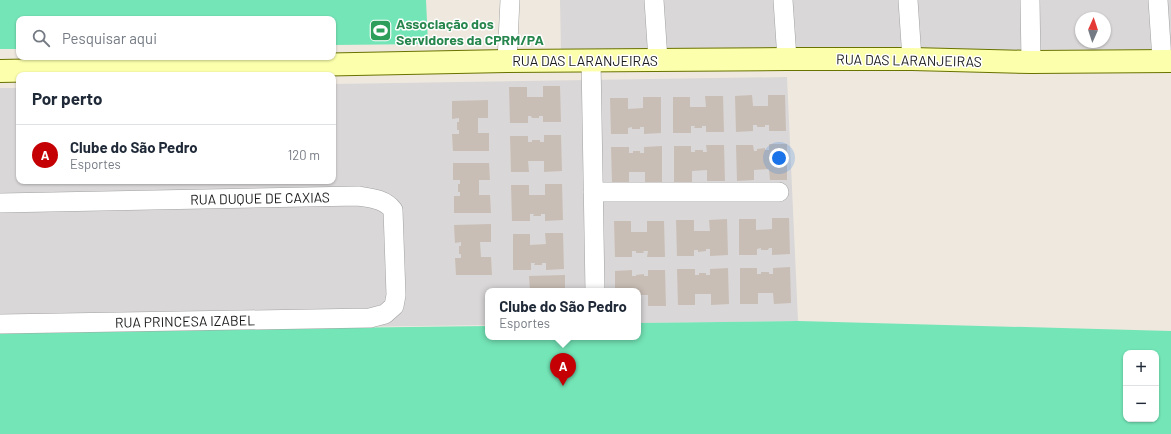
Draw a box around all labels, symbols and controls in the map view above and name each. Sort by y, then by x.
north arrow [1075,12,1111,48]
place label: Associação dos Servidores da CPRM/PA [396,15,544,48]
search box [16,16,336,60]
sports icon: Associação dos Servidores da CPRM/PA [367,18,393,44]
icon: search [30,27,52,49]
text: Pesquisar aqui [62,29,157,47]
street label: RUA DAS LARANJEIRAS [836,50,982,70]
street label: RUA DAS LARANJEIRAS [512,52,658,69]
text: Por perto [32,88,102,108]
text: Clube do São Pedro [70,138,198,156]
text: A [41,147,49,163]
text: 120 m [288,147,320,163]
your location [769,148,789,168]
text: Esportes [70,156,121,172]
street label: RUA DUQUE DE CAXIAS [190,188,330,208]
popup [485,288,641,340]
text: Clube do São Pedro [499,297,627,315]
street label: RUA PRINCESA IZABEL [115,311,255,331]
text: Esportes [499,315,550,331]
map controls [1123,350,1159,422]
button: + [1123,350,1159,386]
pin: A [550,353,576,386]
button: − [1123,386,1159,422]

